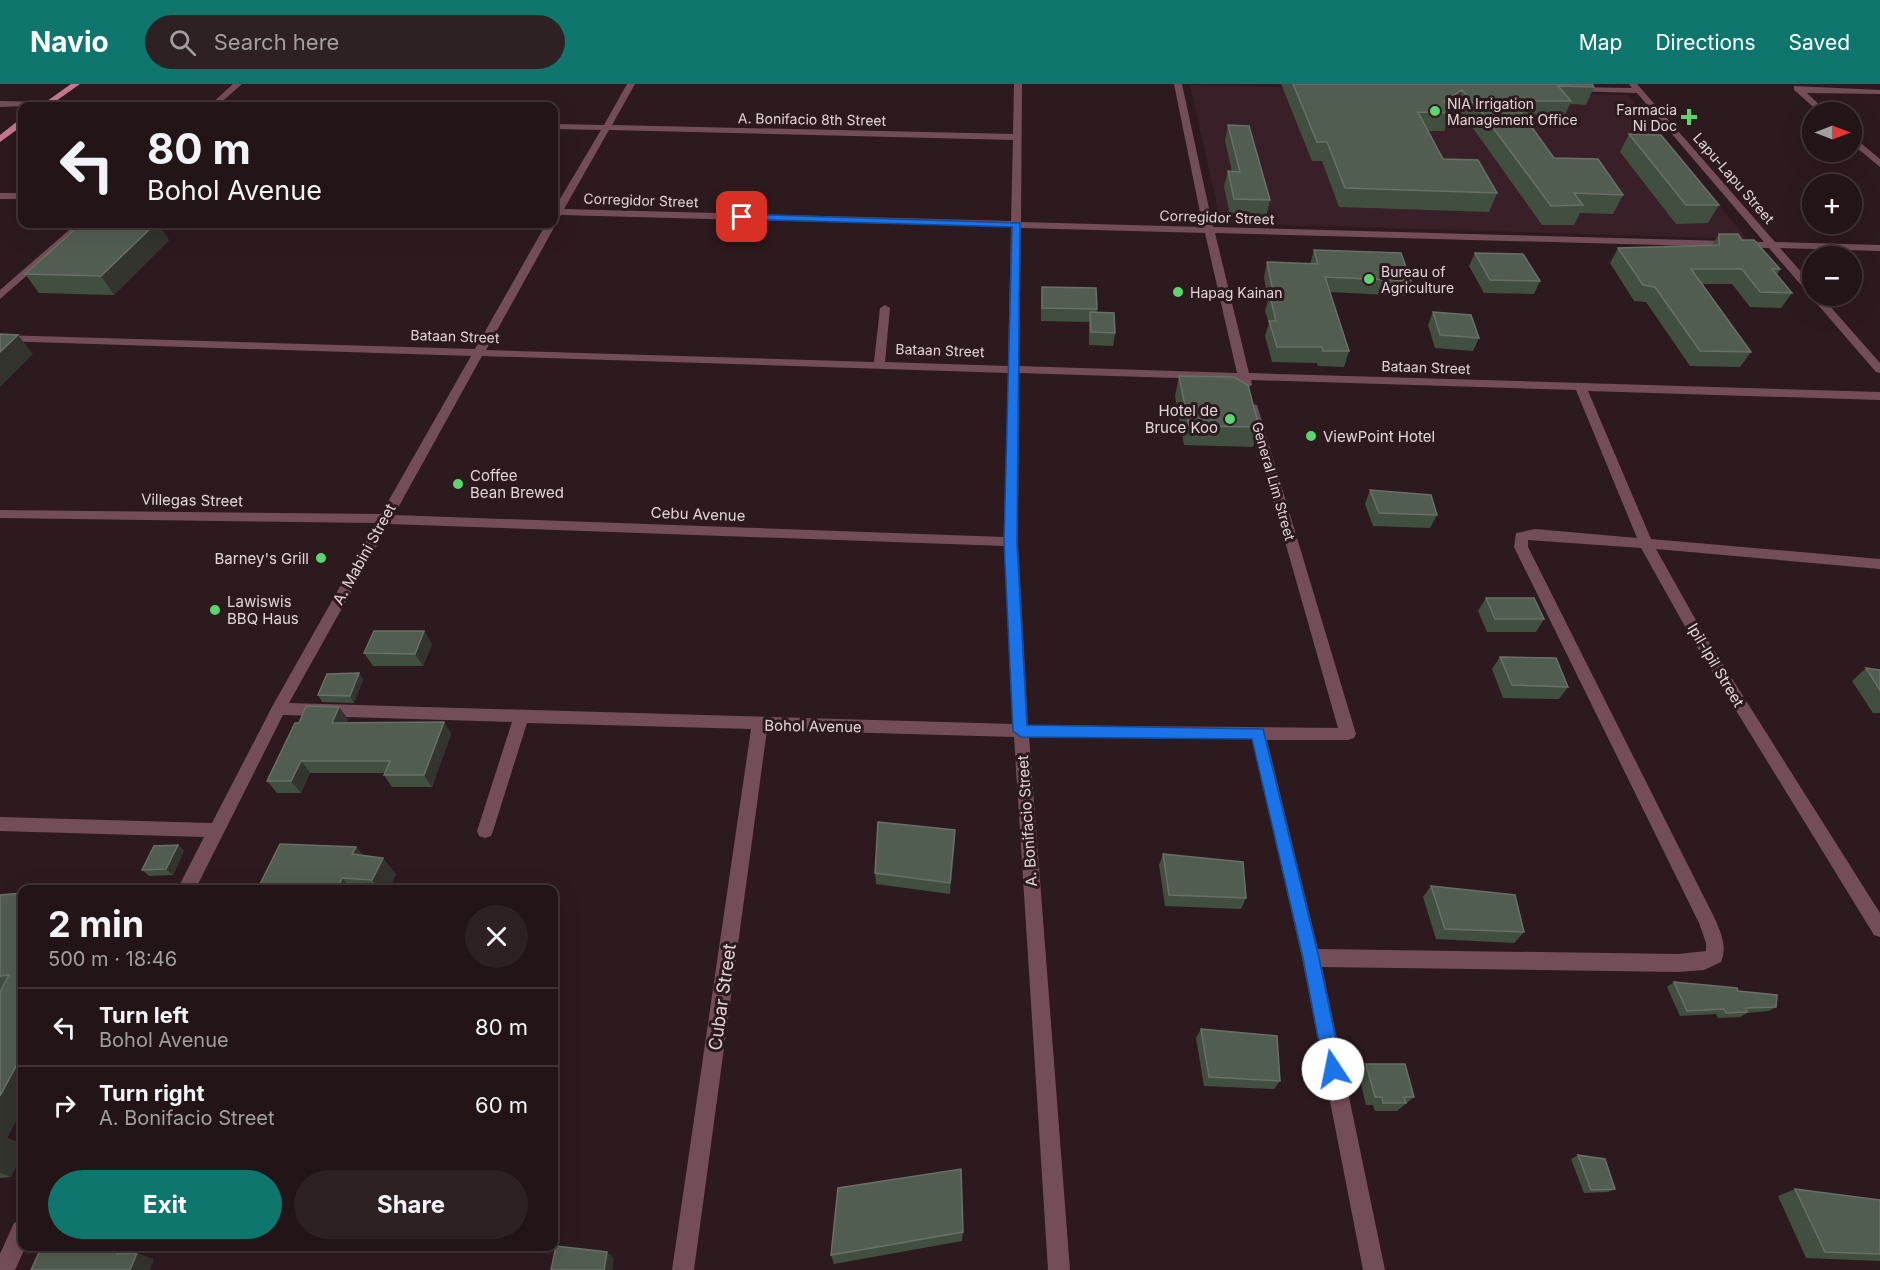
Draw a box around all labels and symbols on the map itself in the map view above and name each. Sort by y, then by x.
place label: NIA Irrigation Management Office [1447,95,1578,128]
place label: Farmacia Ni Doc [1616,101,1677,134]
north arrow [1802,102,1862,162]
marker: NIA Irrigation Management Office [1428,104,1442,118]
street label: A. Bonifacio 8th Street [738,109,887,129]
marker: Farmacia Ni Doc [1682,110,1696,124]
street label: Lapu-Lapu Street [1690,129,1778,227]
street label: Corregidor Street [583,189,699,211]
pin [716,191,767,242]
street label: Corregidor Street [1159,206,1275,228]
place label: Bureau of Agriculture [1381,263,1454,296]
marker: Bureau of Agriculture [1362,272,1376,286]
place label: Hapag Kainan [1190,284,1282,301]
marker: Hapag Kainan [1171,285,1185,299]
street label: Bataan Street [410,326,500,346]
street label: Bataan Street [895,340,985,360]
street label: Bataan Street [1381,357,1471,377]
place label: Hotel de Bruce Koo [1145,401,1218,437]
marker: Hotel de Bruce Koo [1223,412,1237,426]
street label: General Lim Street [1249,420,1299,543]
place label: ViewPoint Hotel [1323,427,1435,446]
marker: ViewPoint Hotel [1304,429,1318,443]
place label: Coffee Bean Brewed [470,466,564,502]
marker: Coffee Bean Brewed [451,477,465,491]
street label: Villegas Street [141,490,243,510]
street label: A. Mabini Street [328,500,400,608]
street label: Cebu Avenue [650,503,746,525]
place label: Barney's Grill [215,549,309,568]
marker: Barney's Grill [314,551,328,565]
place label: Lawiswis BBQ Haus [227,592,299,628]
marker: Lawiswis BBQ Haus [208,603,222,617]
street label: Ipil-Ipil Street [1684,620,1749,710]
street label: Bohol Avenue [764,716,862,736]
street label: A. Bonifacio Street [1013,755,1041,887]
street label: Cubar Street [704,942,740,1052]
position arrow [1301,1037,1365,1101]

